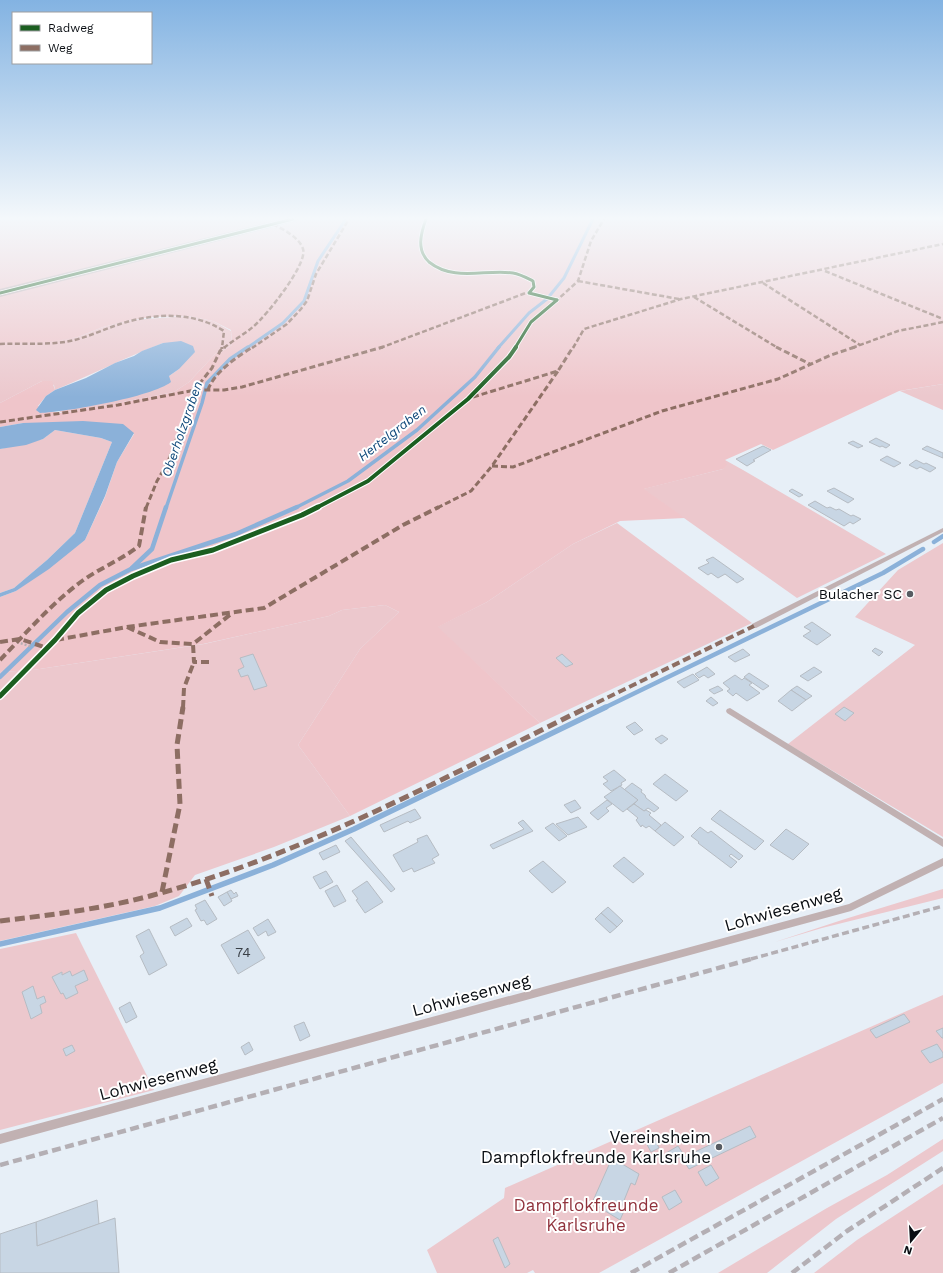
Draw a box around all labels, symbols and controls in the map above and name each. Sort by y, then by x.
legend [12,12,152,64]
text: Radweg [48,21,94,35]
text: Weg [48,41,73,55]
water label: Oberholzgraben [159,379,205,479]
water label: Hertelgraben [355,402,429,464]
place label: Bulacher SC [819,586,902,602]
marker: Bulacher SC [905,589,915,599]
street label: Lohwiesenweg [722,882,845,935]
house number: 74 [235,944,251,960]
street label: Lohwiesenweg [410,969,533,1020]
street label: Lohwiesenweg [97,1053,220,1104]
place label: Vereinsheim Dampflokfreunde Karlsruhe [481,1127,711,1167]
marker: Vereinsheim Dampflokfreunde Karlsruhe [714,1142,724,1152]
park label: Dampflokfreunde Karlsruhe [514,1195,658,1235]
north arrow [891,1221,931,1261]
text: N [902,1243,914,1257]

